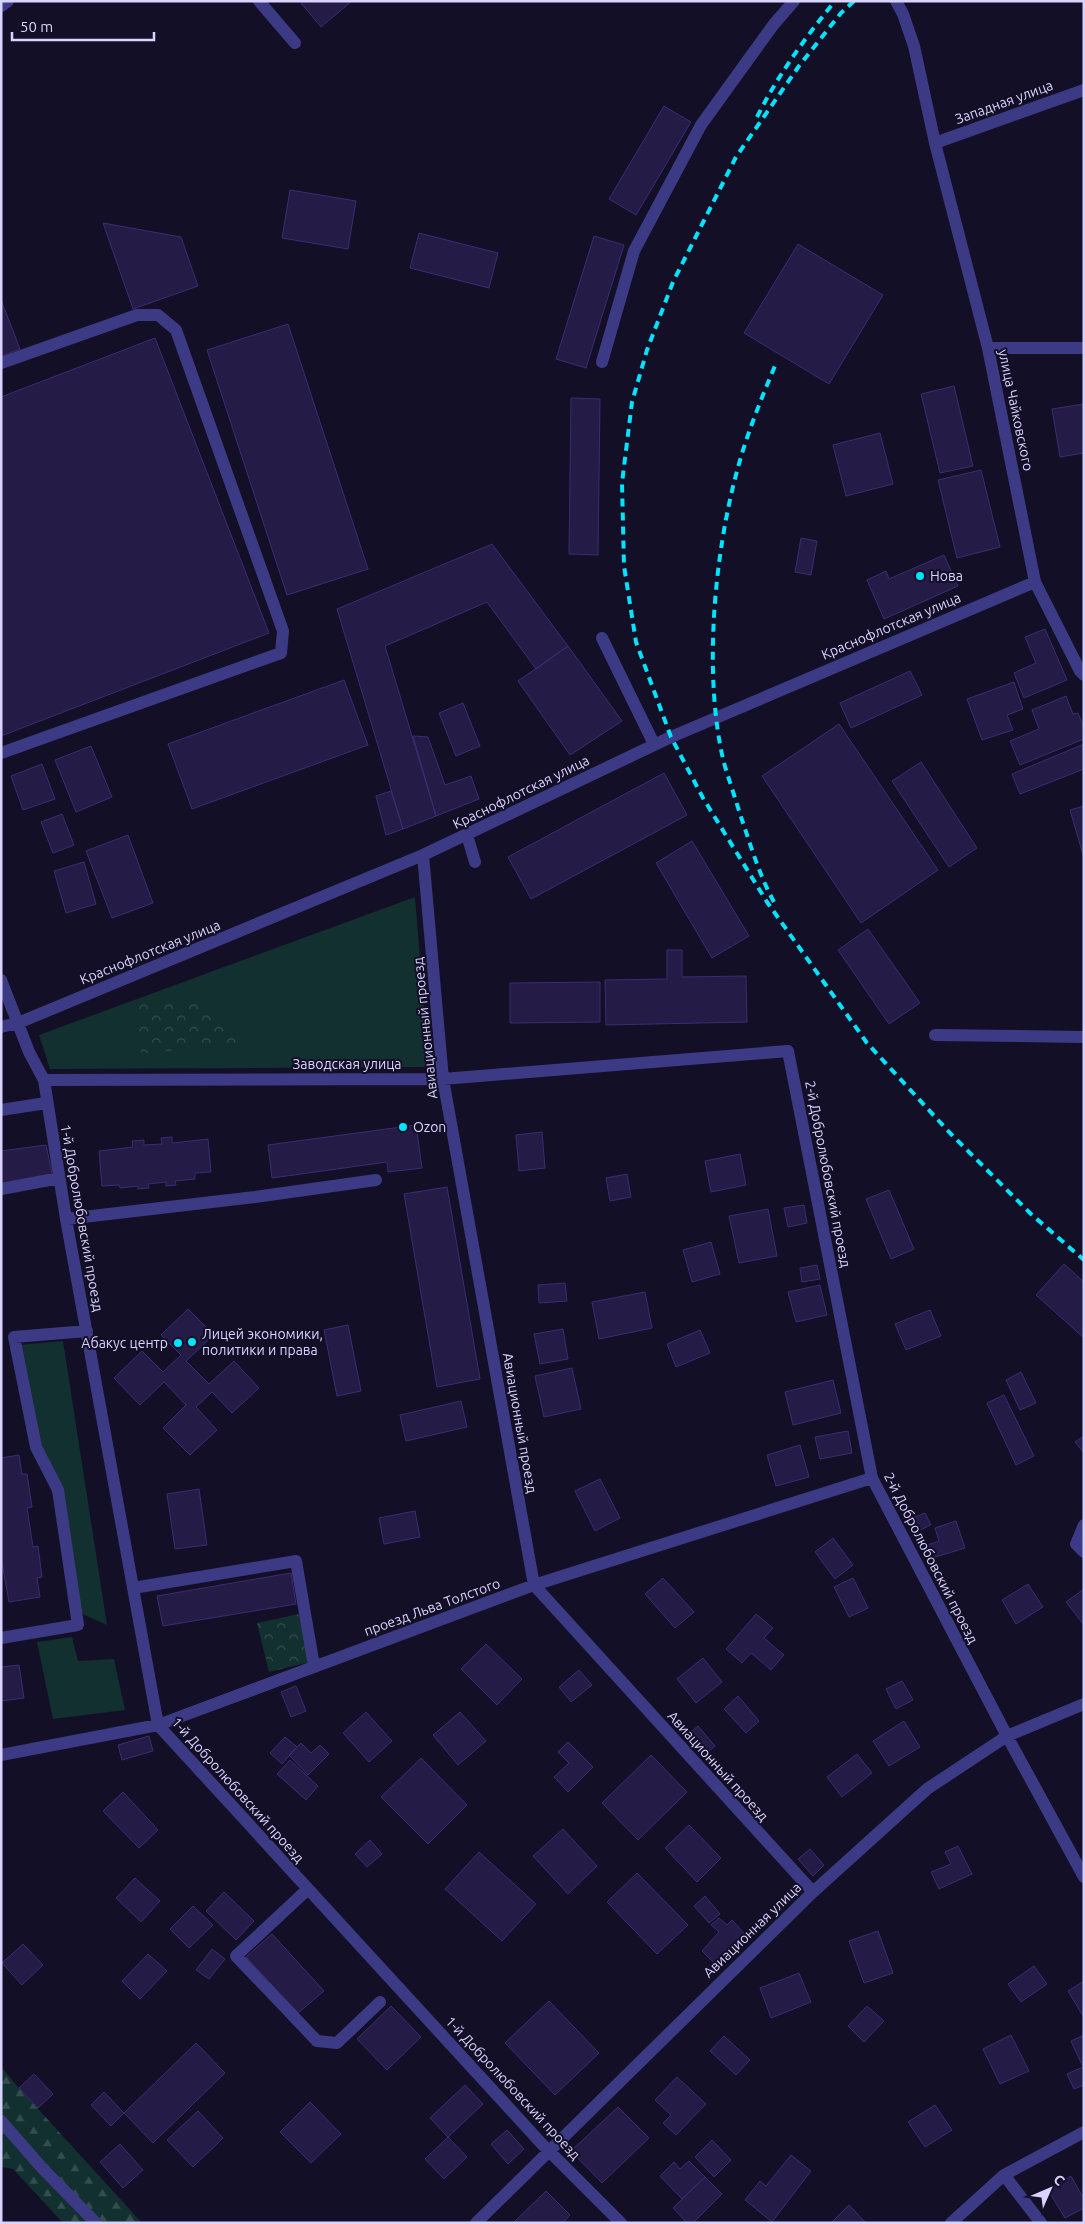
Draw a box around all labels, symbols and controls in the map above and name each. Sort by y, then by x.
scale bar [12,10,155,42]
text: 50 m [20,18,53,35]
street label: Западная улица [953,77,1055,127]
street label: улица Чайковского [995,348,1037,472]
place label: Нова [930,568,963,584]
marker: Нова [914,570,926,582]
street label: Краснофлотская улица [819,589,963,663]
street label: Краснофлотская улица [450,752,592,832]
street label: Краснофлотская улица [77,916,223,988]
street label: Авиационный проезд [410,956,440,1100]
street label: Заводская улица [292,1056,402,1072]
street label: 2-й Добролюбовский проезд [802,1079,854,1269]
place label: Ozon [413,1119,446,1135]
marker: Ozon [397,1121,409,1133]
street label: 1-й Добролюбовский проезд [58,1123,106,1313]
place label: Лицей экономики, политики и права [202,1326,323,1358]
place label: Абакус центр [81,1335,168,1351]
marker: Лицей экономики, политики и права [186,1336,198,1348]
marker: Абакус центр [172,1337,184,1349]
street label: Авиационный проезд [500,1352,540,1494]
street label: 2-й Добролюбовский проезд [881,1470,981,1646]
street label: проезд Льва Толстого [362,1575,502,1639]
street label: Авиационный проезд [664,1708,772,1824]
street label: 1-й Добролюбовский проезд [169,1714,307,1866]
street label: Авиационная улица [700,1879,804,1981]
street label: 1-й Добролюбовский проезд [442,2013,584,2163]
north arrow [1025,2164,1075,2214]
text: С [1050,2171,1068,2189]

